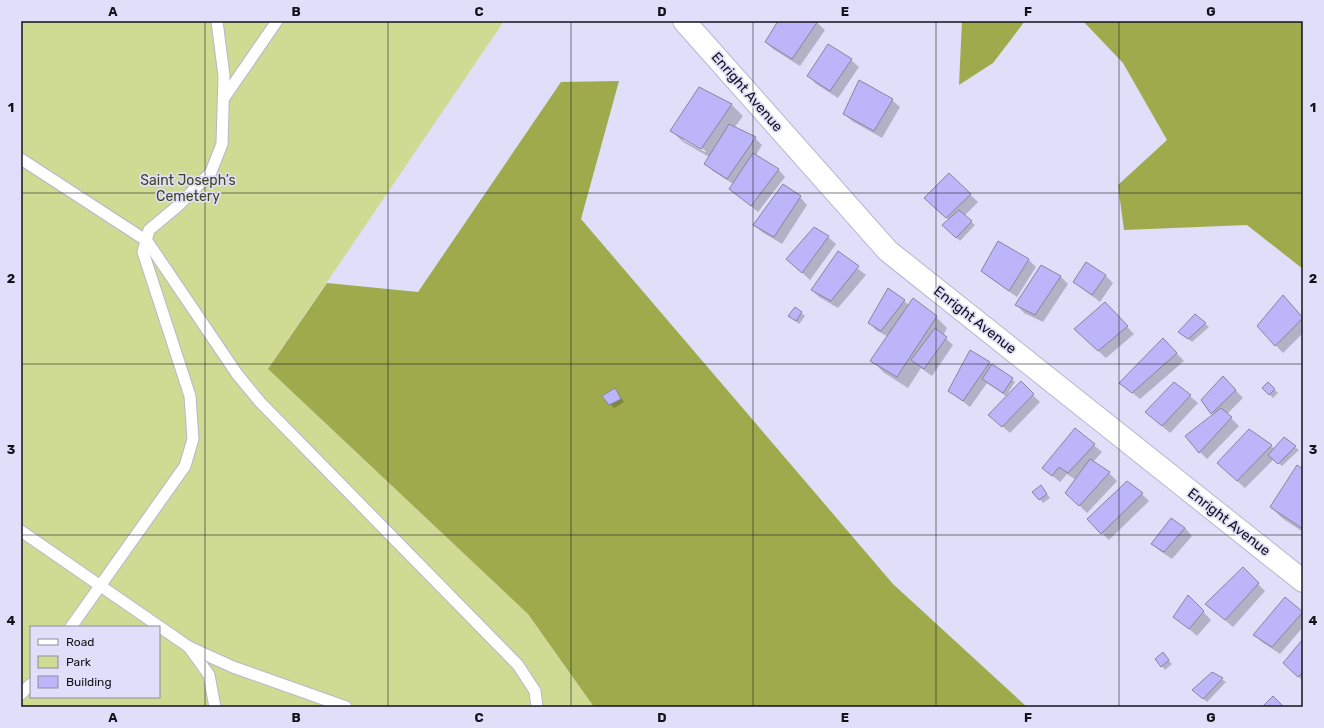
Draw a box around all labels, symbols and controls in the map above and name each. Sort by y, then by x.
text: A [108,4,118,19]
text: B [291,4,301,19]
text: C [474,4,484,19]
text: D [657,4,667,19]
text: E [841,4,849,19]
text: F [1024,4,1032,19]
text: G [1206,4,1216,19]
street label: Enright Avenue [708,49,786,135]
text: 1 [8,100,14,115]
text: 1 [1310,100,1316,115]
park label: Saint Joseph’s Cemetery [140,172,236,205]
text: 2 [7,271,15,286]
text: 2 [1309,271,1317,286]
street label: Enright Avenue [930,283,1020,358]
text: 3 [7,442,16,457]
text: 3 [1309,442,1318,457]
street label: Enright Avenue [1184,485,1274,560]
text: 4 [7,613,16,628]
text: 4 [1309,613,1318,628]
legend [30,626,160,698]
text: Road [66,635,94,649]
text: Park [66,655,92,669]
text: Building [66,675,112,689]
text: A [108,710,118,725]
text: B [291,710,301,725]
text: C [474,710,484,725]
text: D [657,710,667,725]
text: E [841,710,849,725]
text: F [1024,710,1032,725]
text: G [1206,710,1216,725]

